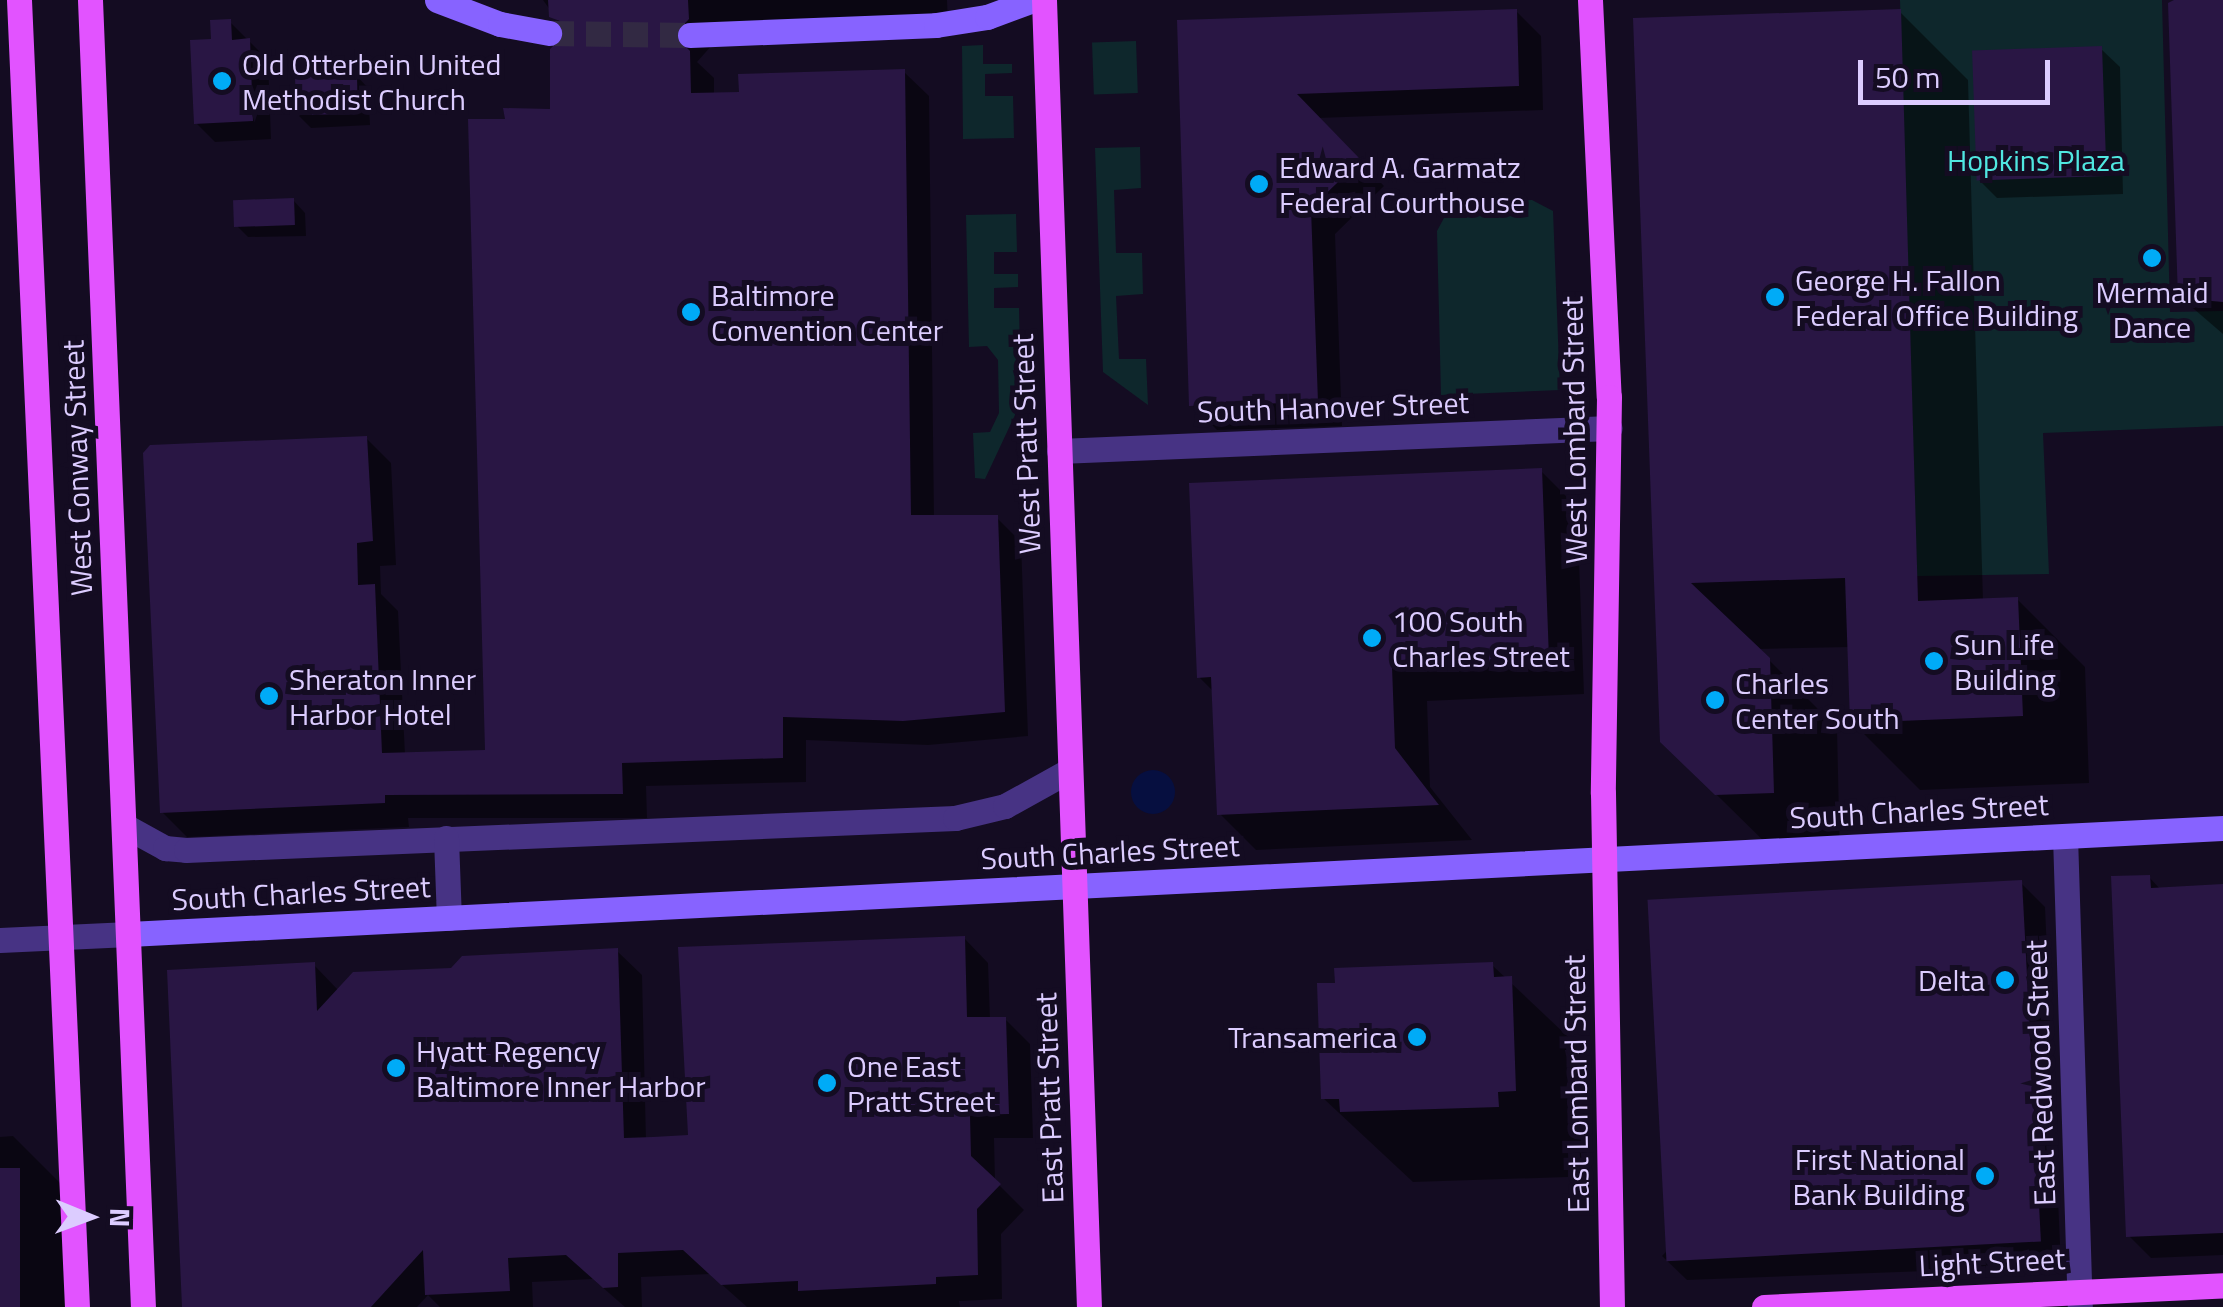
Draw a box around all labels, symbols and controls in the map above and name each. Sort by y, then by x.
scale bar [1863,40,2056,102]
place label: Old Otterbein United Methodist Church [242,46,501,116]
text: 50 m [1875,54,1940,100]
marker: Old Otterbein United Methodist Church [211,70,233,92]
park label: Hopkins Plaza [1947,142,2125,178]
place label: Edward A. Garmatz Federal Courthouse [1279,149,1525,220]
marker: Edward A. Garmatz Federal Courthouse [1248,173,1270,195]
marker: Mermaid Dance [2141,247,2163,269]
place label: George H. Fallon Federal Office Building [1795,262,2078,332]
place label: Mermaid Dance [2095,274,2209,344]
place label: Baltimore Convention Center [711,277,943,348]
marker: George H. Fallon Federal Office Building [1764,286,1786,308]
street label: West Lombard Street [1554,296,1594,564]
marker: Baltimore Convention Center [680,301,702,323]
street label: West Pratt Street [1004,333,1048,555]
street label: West Conway Street [55,339,99,597]
street label: South Hanover Street [1197,384,1469,430]
place label: 100 South Charles Street [1392,603,1570,674]
place label: Sun Life Building [1954,626,2056,696]
marker: 100 South Charles Street [1361,627,1383,649]
marker: Sun Life Building [1923,650,1945,672]
place label: Sheraton Inner Harbor Hotel [289,661,476,732]
place label: Charles Center South [1735,665,1900,736]
marker: Sheraton Inner Harbor Hotel [258,685,280,707]
marker: Charles Center South [1704,689,1726,711]
street label: South Charles Street [1789,786,2049,836]
street label: South Charles Street [980,827,1240,877]
street label: South Charles Street [171,868,431,918]
street label: East Redwood Street [2017,939,2063,1207]
street label: East Lombard Street [1556,954,1596,1214]
place label: Delta [1918,962,1985,998]
marker: Delta [1994,969,2016,991]
street label: East Pratt Street [1027,992,1071,1204]
place label: Transamerica [1228,1019,1397,1055]
marker: Transamerica [1406,1026,1428,1048]
place label: Hyatt Regency Baltimore Inner Harbor [416,1033,706,1104]
place label: One East Pratt Street [847,1048,995,1118]
marker: Hyatt Regency Baltimore Inner Harbor [385,1057,407,1079]
marker: One East Pratt Street [816,1072,838,1094]
place label: First National Bank Building [1793,1141,1965,1212]
marker: First National Bank Building [1974,1165,1996,1187]
north arrow [40,1167,140,1267]
text: N [99,1207,142,1228]
street label: Light Street [1918,1240,2066,1284]

